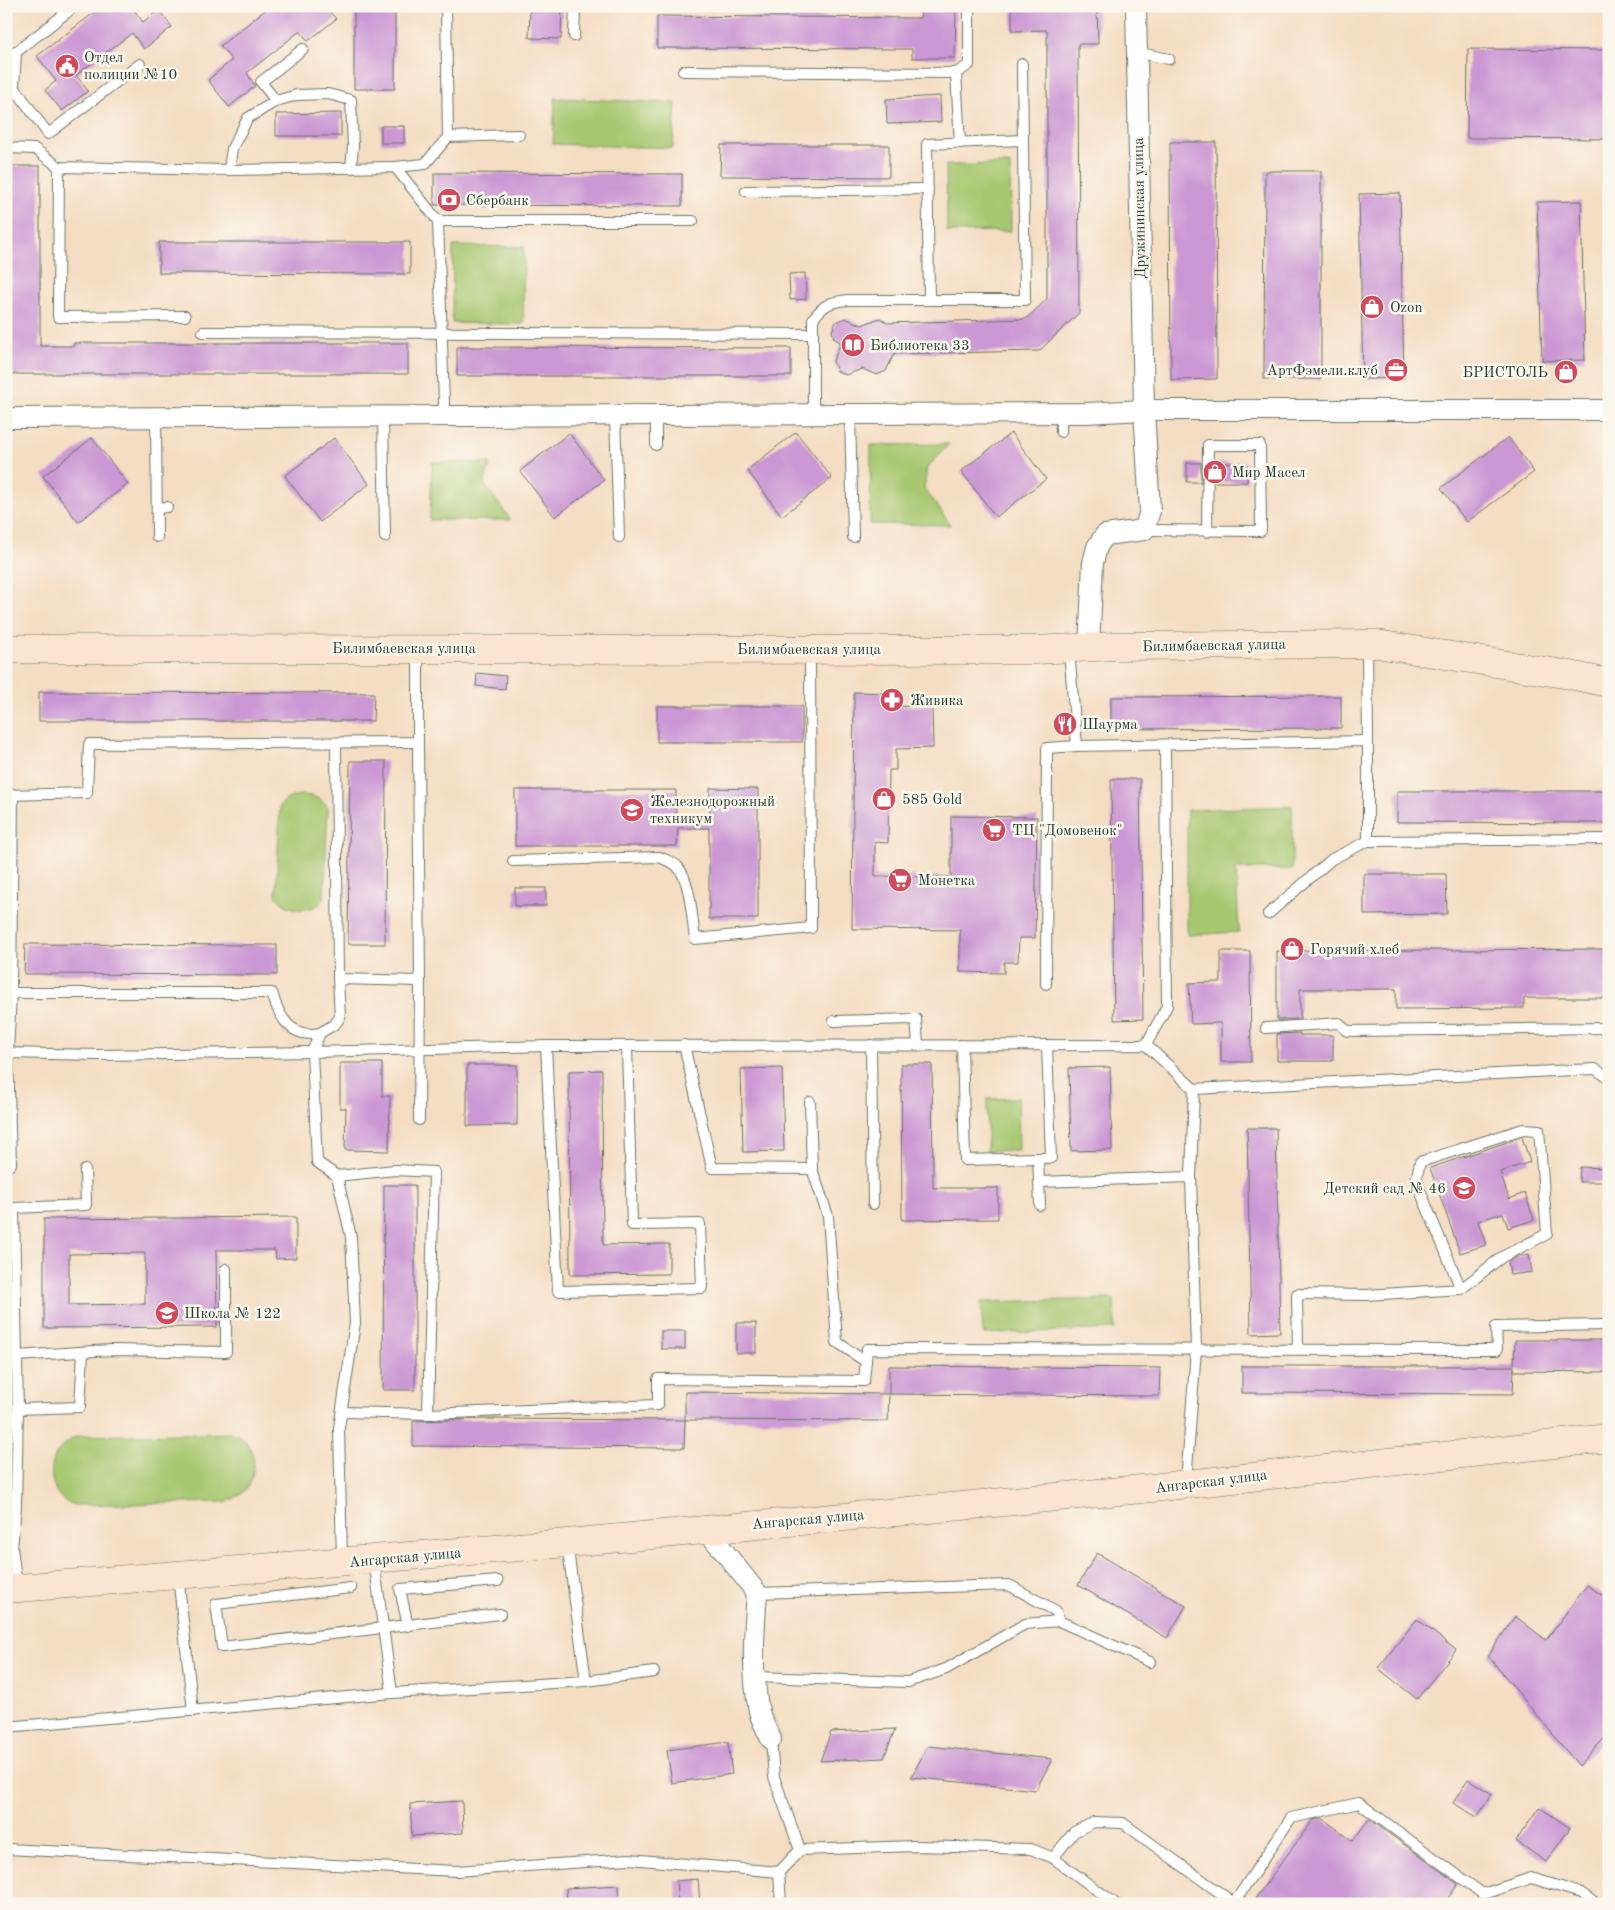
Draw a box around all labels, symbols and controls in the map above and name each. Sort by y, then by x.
place label: Отдел полиции №10 [84,51,177,83]
public building icon: Отдел полиции №10 [54,53,80,79]
street label: Дружининская улица [1132,137,1149,279]
bank icon: Сбербанк [436,187,462,213]
place label: Сбербанк [466,194,529,209]
shop icon: Ozon [1359,294,1385,320]
place label: Ozon [1390,301,1423,316]
library icon: Библиотека 33 [840,332,866,358]
place label: Библиотека 33 [870,339,970,354]
office icon: АртФэмели.клуб [1383,357,1409,383]
shop icon: БРИСТОЛЬ [1553,359,1579,385]
place label: АртФэмели.клуб [1267,364,1378,379]
place label: БРИСТОЛЬ [1462,366,1548,381]
shop icon: Мир Масел [1202,459,1228,485]
place label: Мир Масел [1232,466,1306,481]
street label: Билимбаевская улица [1142,638,1287,655]
street label: Билимбаевская улица [332,642,476,657]
street label: Билимбаевская улица [737,643,881,658]
pharmacy icon: Живика [879,687,905,713]
place label: Живика [910,694,964,709]
restaurant icon: Шаурма [1052,711,1078,737]
place label: Шаурма [1082,718,1138,733]
shop icon: 585 Gold [871,786,897,812]
place label: 585 Gold [902,793,963,808]
place label: Железнодорожный техникум [650,795,775,827]
school or university icon: Железнодорожный техникум [619,797,645,823]
supermarket icon: ТЦ "Домовенок" [981,817,1007,843]
place label: ТЦ "Домовенок" [1012,824,1123,839]
supermarket icon: Монетка [887,867,913,893]
place label: Монетка [918,874,976,889]
shop icon: Горячий хлеб [1279,936,1305,962]
place label: Горячий хлеб [1310,943,1399,958]
school or university icon: Детский сад № 46 [1451,1175,1477,1201]
place label: Детский сад № 46 [1323,1182,1446,1197]
school or university icon: Школа № 122 [154,1300,180,1326]
place label: Школа № 122 [184,1307,281,1322]
street label: Ангарская улица [1154,1468,1269,1497]
street label: Ангарская улица [751,1508,866,1533]
street label: Ангарская улица [348,1546,463,1571]

